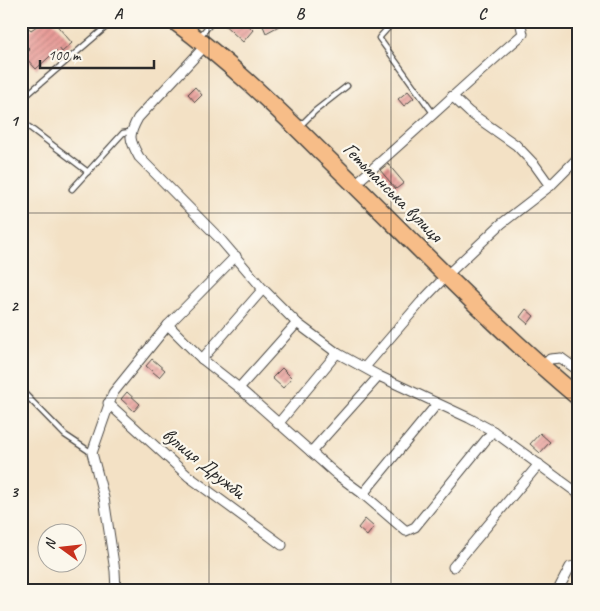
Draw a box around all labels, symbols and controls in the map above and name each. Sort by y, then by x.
text: A [114,4,124,24]
text: B [296,4,306,24]
text: C [478,4,488,24]
scale bar [40,38,154,70]
text: 100 m [48,46,82,65]
text: 1 [10,111,19,131]
street label: Гетьманська вулиця [338,137,450,249]
text: 2 [10,296,19,316]
street label: вулиця Дружби [157,422,252,505]
text: 3 [10,482,19,502]
north arrow [38,524,88,574]
text: N [41,536,60,551]

